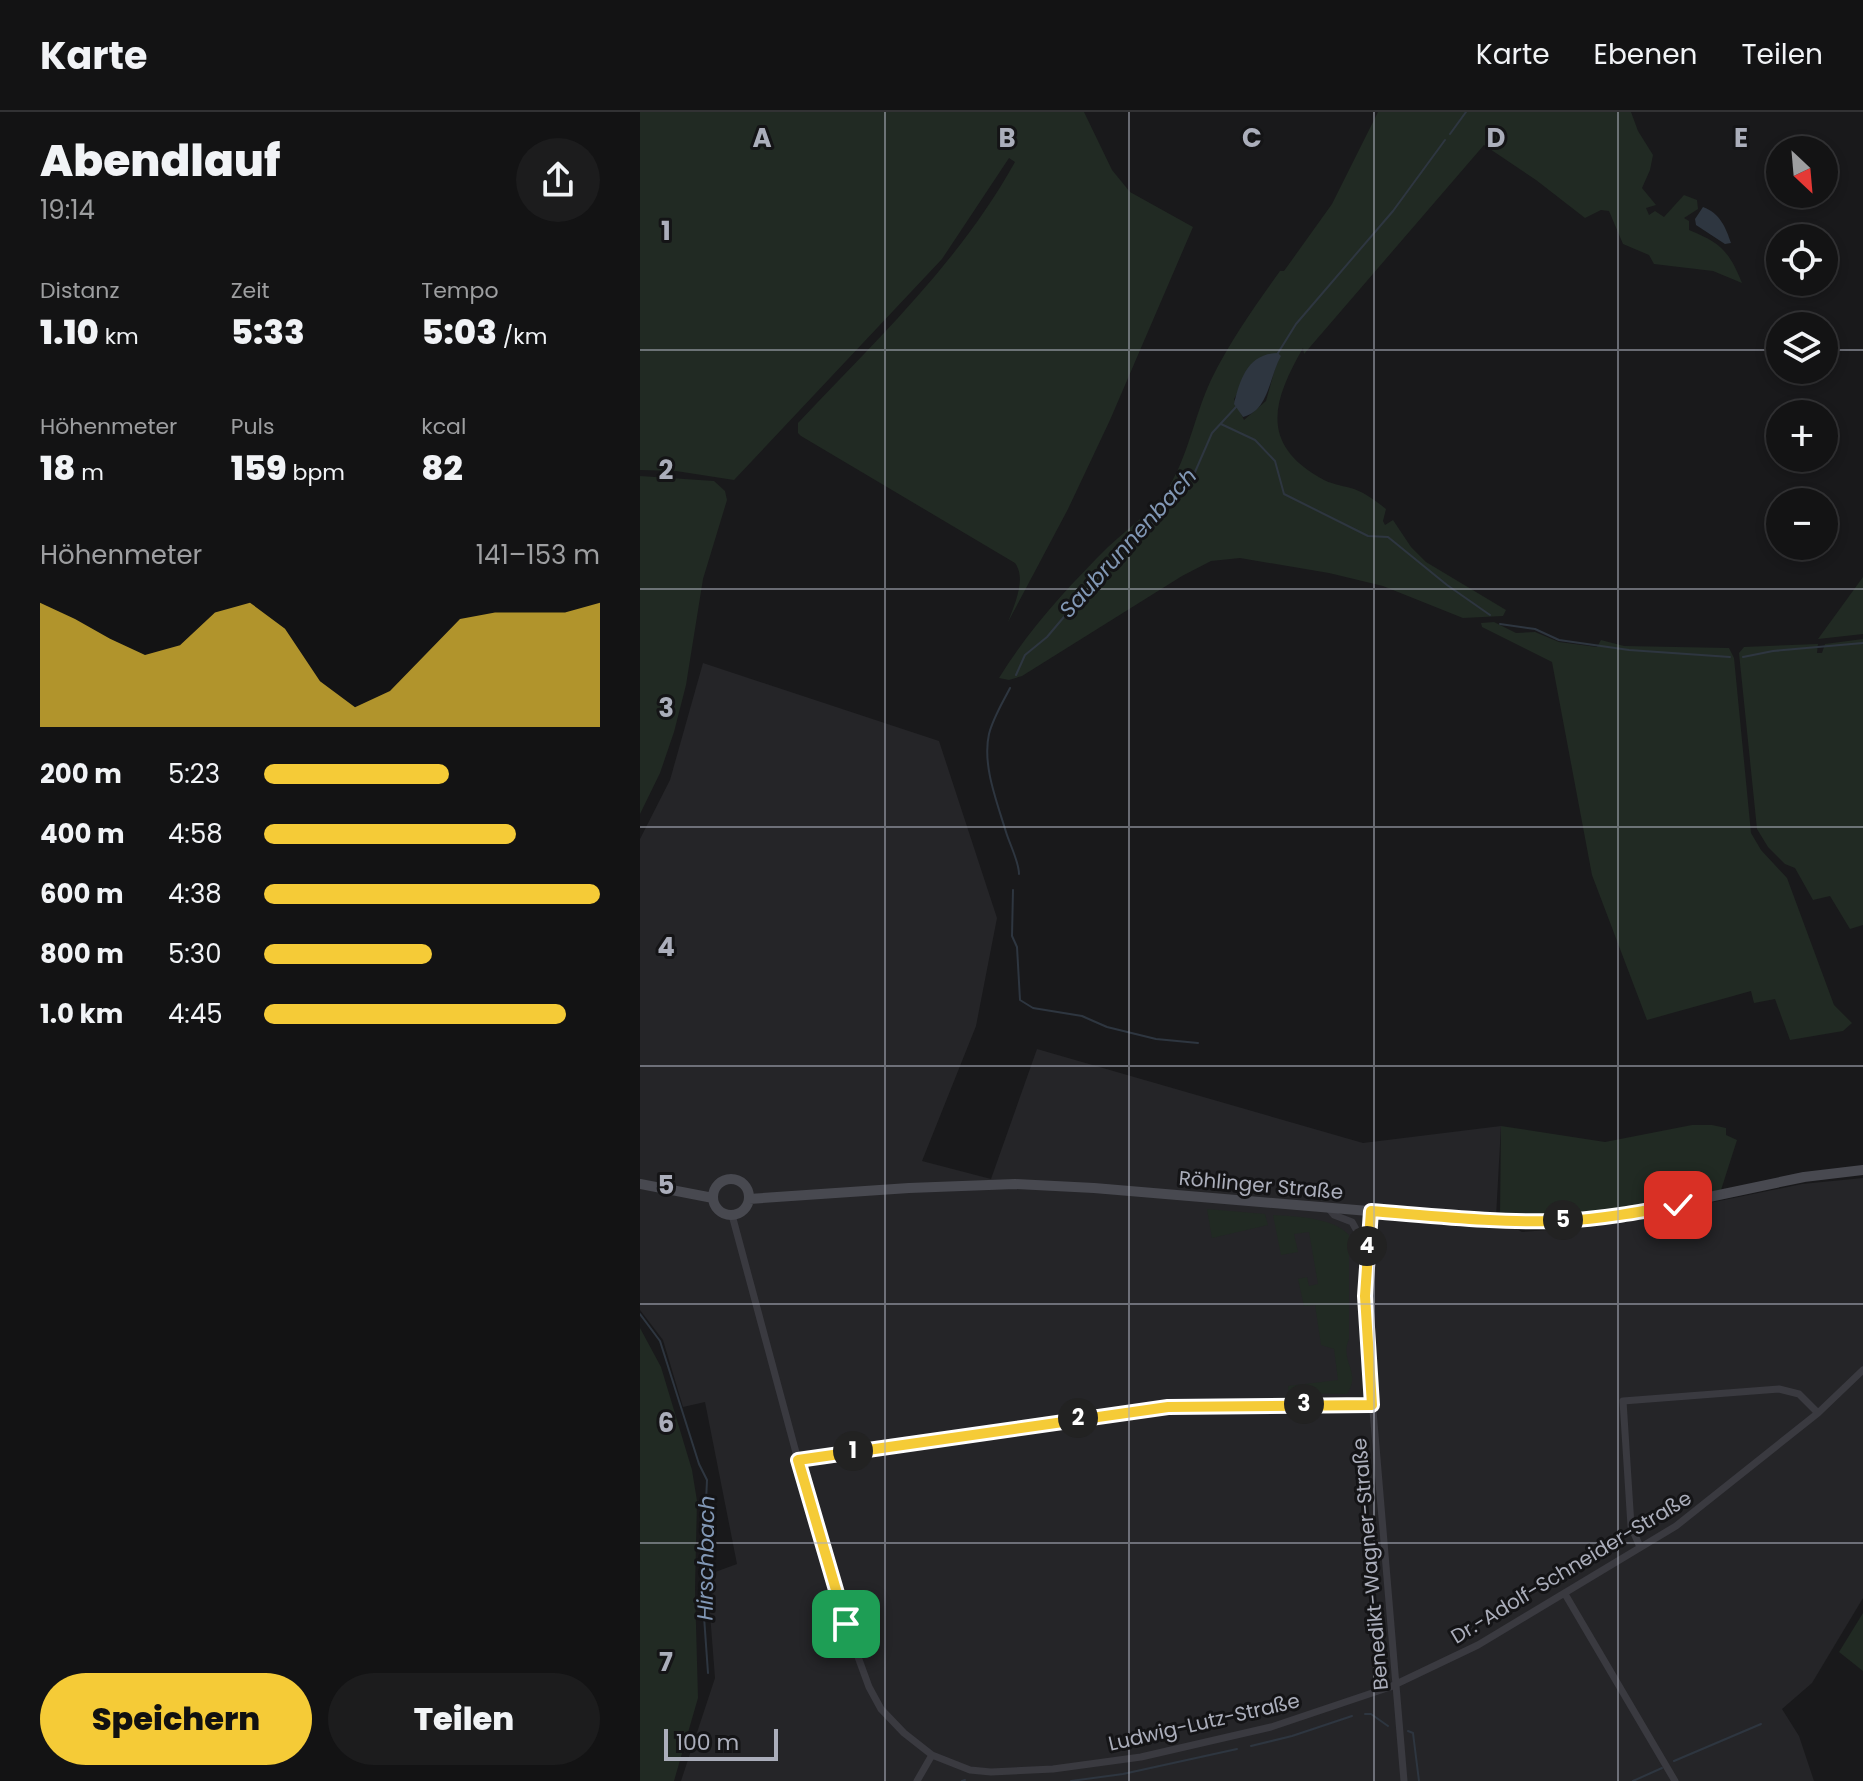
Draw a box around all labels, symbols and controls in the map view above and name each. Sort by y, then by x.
text: Karte [40,29,147,82]
text: Karte [1476,35,1550,74]
text: Ebenen [1594,35,1697,74]
text: Teilen [1741,35,1823,74]
text: A [752,120,772,156]
text: B [998,120,1016,156]
text: C [1242,120,1262,156]
text: D [1487,120,1506,156]
text: E [1734,120,1748,156]
text: Abendlauf [40,130,280,191]
north arrow [1766,136,1838,208]
map controls [1766,136,1838,560]
button: share [516,138,600,222]
text: 19:14 [40,192,95,228]
text: 1 [661,213,671,249]
button: locate [1766,224,1838,296]
text: Distanz [40,275,119,306]
text: Zeit [231,275,270,306]
text: Tempo [421,275,498,306]
text: 1.10 [40,308,99,356]
text: 5:33 [231,308,305,356]
text: 5:03 [421,308,497,356]
button: layers [1766,312,1838,384]
text: km [99,321,139,352]
text: /km [497,321,547,352]
button: + [1766,400,1838,472]
text: Höhenmeter [40,411,177,442]
text: Puls [231,411,274,442]
text: kcal [421,411,466,442]
text: 18 [40,444,75,492]
text: 159 [231,444,287,492]
text: 82 [421,444,463,492]
text: 2 [659,452,674,488]
text: m [75,457,104,488]
text: bpm [287,457,345,488]
water label: Saubrunnenbach [1052,461,1204,625]
button: − [1766,488,1838,560]
text: Höhenmeter [40,537,202,573]
text: 141–153 m [476,537,600,573]
text: 3 [658,690,674,726]
text: 200 m [40,756,122,792]
text: 5:23 [168,756,220,792]
text: 400 m [40,816,125,852]
text: 4:58 [168,816,223,852]
text: 600 m [40,876,124,912]
text: 4:38 [168,876,222,912]
text: 4 [657,929,675,965]
text: 800 m [40,936,124,972]
text: 5:30 [168,936,222,972]
text: 1.0 km [40,996,123,1032]
text: 4:45 [168,996,223,1032]
street label: Röhlinger Straße [1178,1164,1344,1206]
text: 5 [658,1167,674,1203]
pin [1644,1171,1712,1239]
icon: check [1656,1183,1700,1227]
pin: 5 [1543,1200,1583,1240]
text: 5 [1556,1204,1570,1235]
pin: 4 [1347,1226,1387,1266]
text: 4 [1360,1230,1374,1261]
pin: 3 [1284,1384,1324,1424]
text: 3 [1297,1388,1311,1419]
pin: 2 [1058,1398,1098,1438]
text: 2 [1072,1402,1084,1433]
text: 6 [658,1405,674,1441]
pin: 1 [833,1431,873,1471]
text: 1 [849,1435,857,1466]
street label: Benedikt-Wagner-Straße [1345,1437,1395,1691]
street label: Dr.-Adolf-Schneider-Straße [1445,1484,1697,1650]
water label: Hirschbach [689,1495,723,1621]
pin [812,1590,880,1658]
icon: arrive [824,1602,868,1646]
text: 7 [659,1644,673,1680]
button: Speichern [40,1673,312,1765]
button: Teilen [328,1673,600,1765]
street label: Ludwig-Lutz-Straße [1106,1686,1302,1758]
scale bar [664,1725,778,1761]
text: 100 m [676,1727,739,1758]

